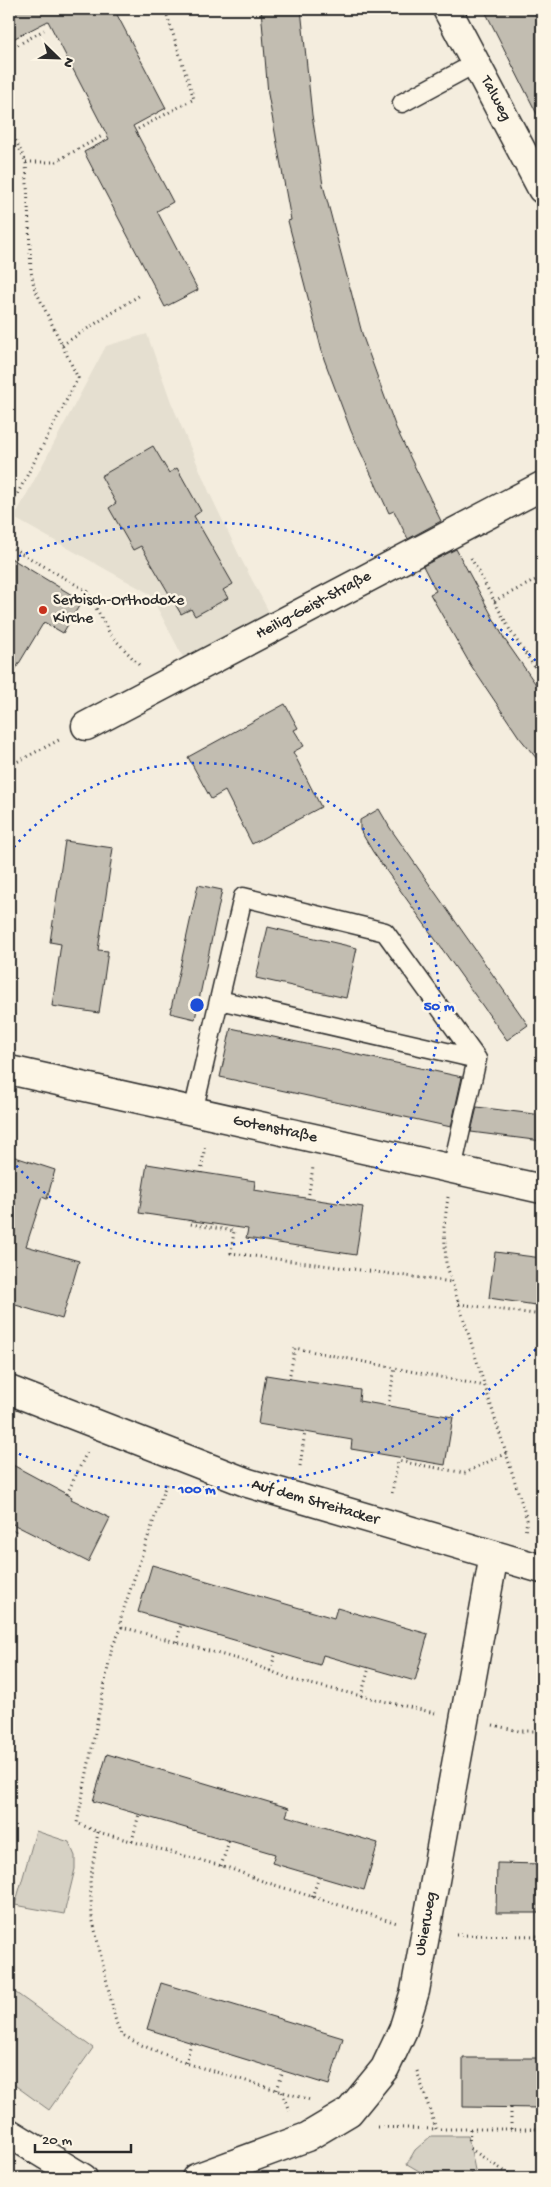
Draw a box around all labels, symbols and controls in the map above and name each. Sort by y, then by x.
north arrow [32,32,82,82]
text: N [58,55,77,70]
street label: Talweg [475,72,515,125]
street label: Heilig-Geist-Straße [253,567,375,644]
place label: Serbisch-Orthodoxe Kirche [53,592,185,629]
marker: Serbisch-Orthodoxe Kirche [37,604,49,616]
centre of rings [188,996,206,1014]
text: 50 m [424,998,455,1016]
street label: Gotenstraße [231,1112,320,1148]
street label: Auf dem Streitacker [249,1476,382,1531]
text: 100 m [177,1481,216,1499]
street label: Ubierweg [412,1890,442,1958]
scale bar [35,2122,131,2154]
text: 20 m [42,2132,72,2150]

